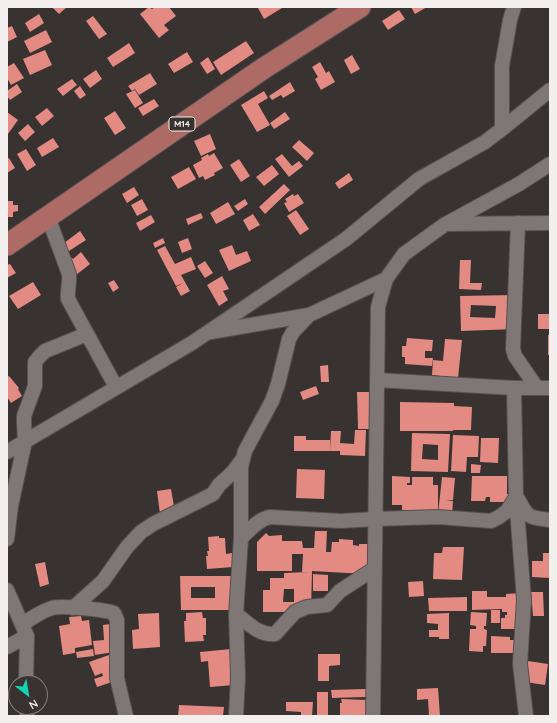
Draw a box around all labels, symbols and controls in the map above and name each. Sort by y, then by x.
road number: M14 [169,117,195,131]
north arrow [8,675,48,715]
text: N [27,696,41,713]

